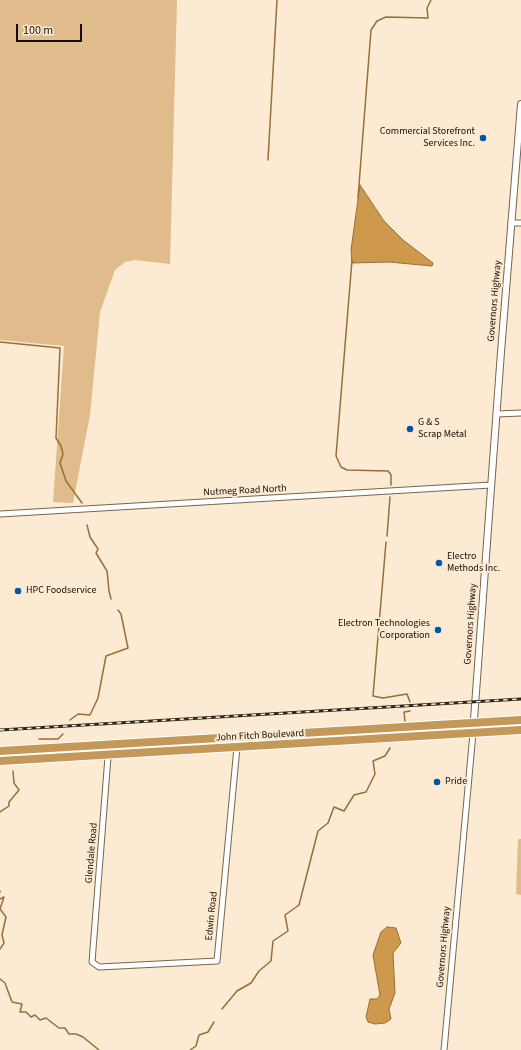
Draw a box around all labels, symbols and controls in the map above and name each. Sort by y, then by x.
scale bar [18,16,84,42]
text: 100 m [23,22,53,39]
place label: Commercial Storefront Services Inc. [380,126,475,150]
marker: Commercial Storefront Services Inc. [478,133,488,143]
street label: Governors Highway [485,260,505,342]
place label: G & S Scrap Metal [418,417,467,440]
marker: G & S Scrap Metal [405,424,415,434]
street label: Nutmeg Road North [203,483,287,499]
place label: Electro Methods Inc. [447,551,500,574]
marker: Electro Methods Inc. [434,558,444,568]
street label: Governors Highway [462,583,480,665]
place label: HPC Foodservice [26,585,96,597]
marker: HPC Foodservice [13,586,23,596]
place label: Electron Technologies Corporation [338,618,430,642]
marker: Electron Technologies Corporation [433,625,443,635]
street label: John Fitch Boulevard [215,728,305,744]
place label: Pride [445,776,467,788]
marker: Pride [432,777,442,787]
street label: Glendale Road [83,822,101,884]
street label: Edwin Road [203,891,221,941]
street label: Governors Highway [434,906,454,988]

